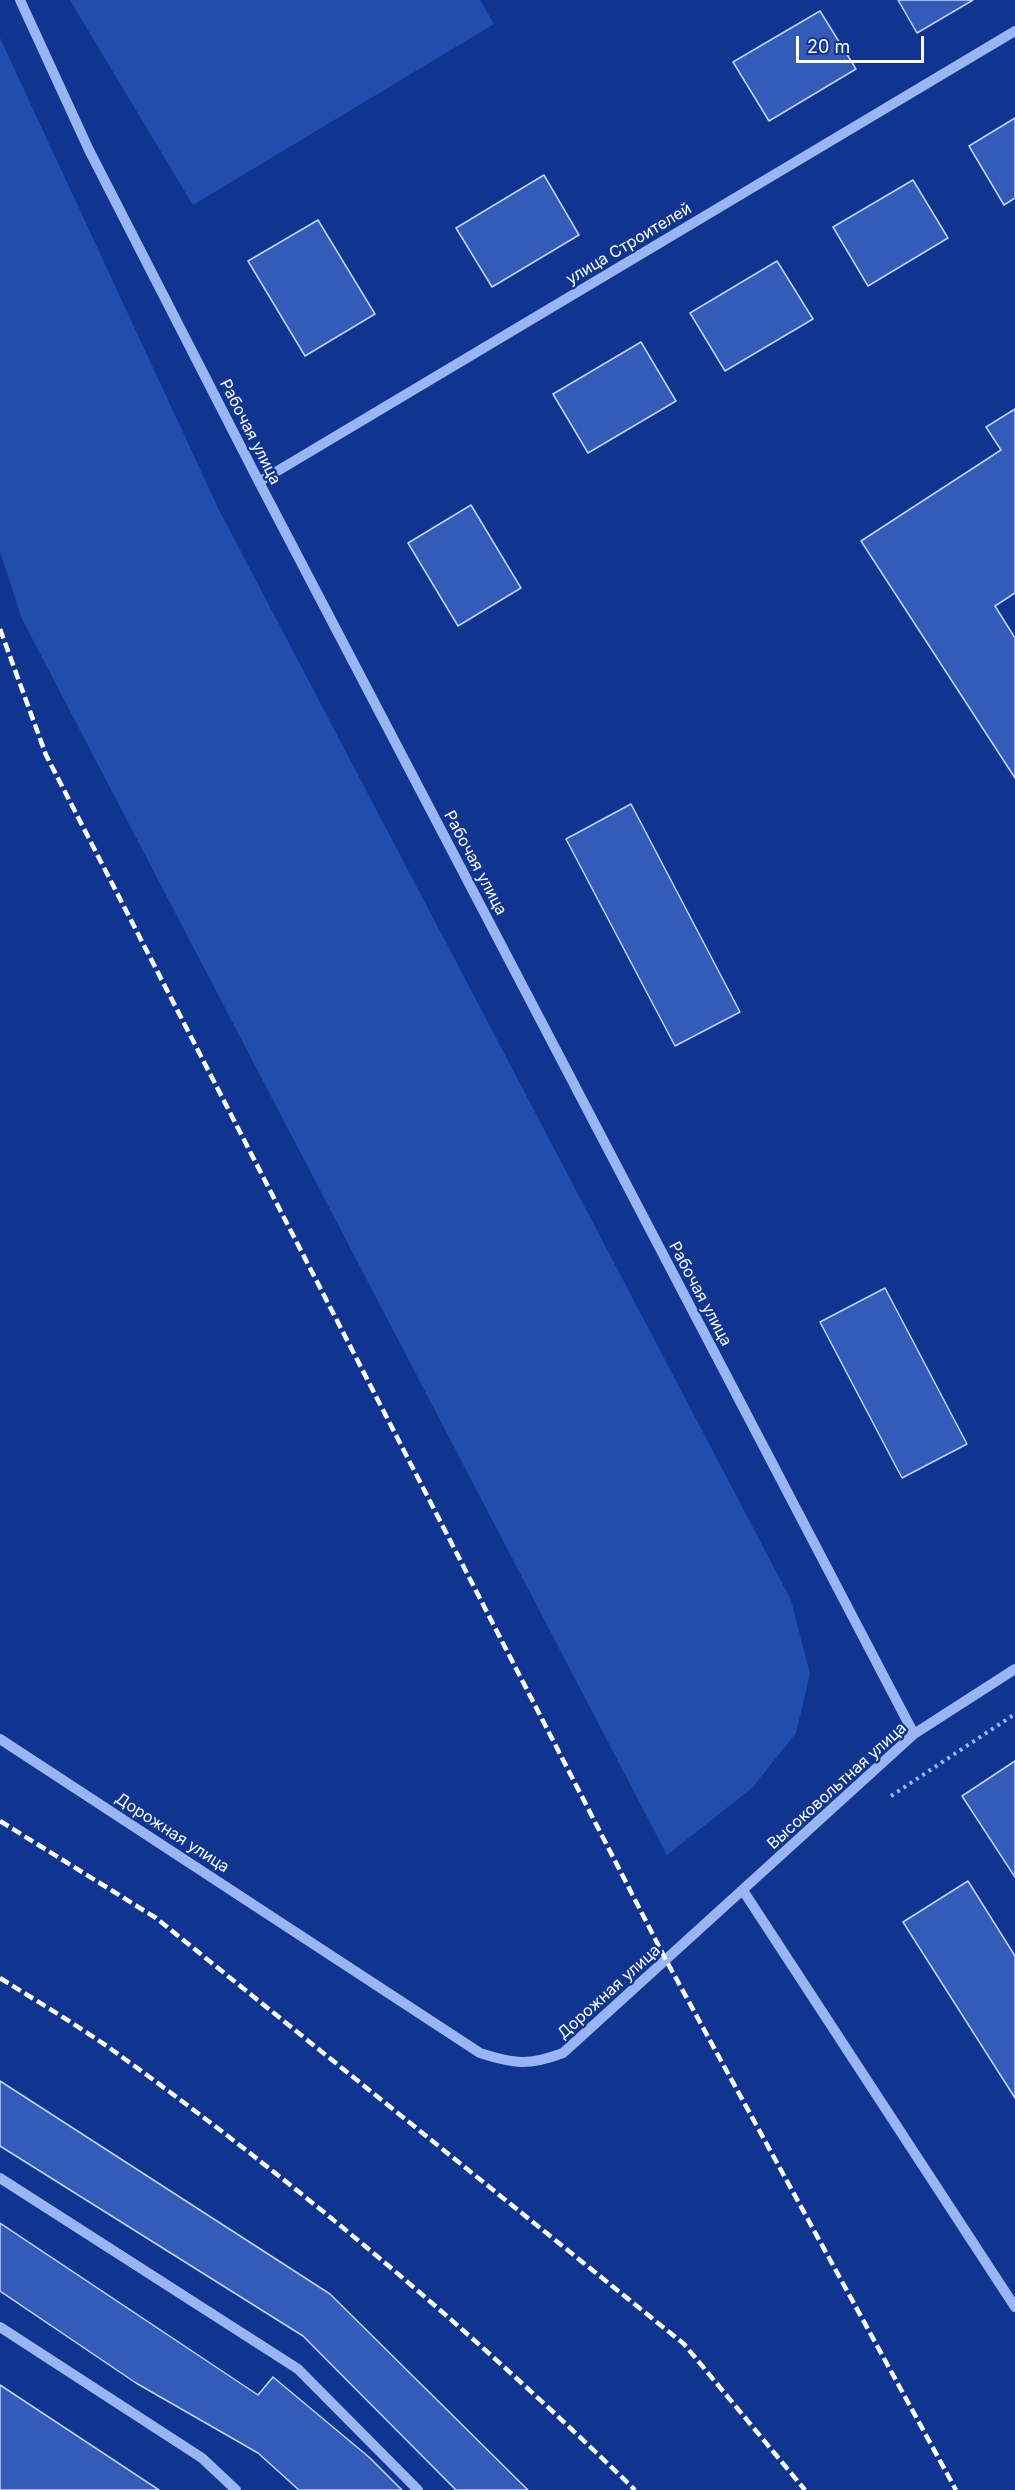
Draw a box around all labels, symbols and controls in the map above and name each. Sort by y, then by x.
scale bar [799,24,926,62]
text: 20 m [807,36,850,57]
street label: улица Строителей [563,199,695,289]
street label: Рабочая улица [215,376,285,488]
street label: Рабочая улица [439,808,511,918]
street label: Рабочая улица [664,1239,736,1349]
street label: Высоковольтная улица [764,1719,910,1853]
street label: Дорожная улица [111,1789,233,1877]
street label: Дорожная улица [554,1941,664,2043]

